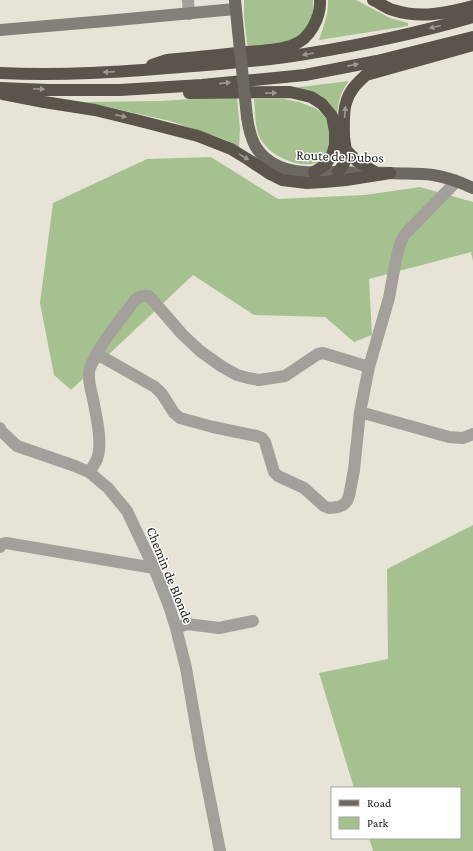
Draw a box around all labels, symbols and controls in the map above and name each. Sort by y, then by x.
one-way arrow [429,25,442,31]
one-way arrow [302,51,314,57]
one-way arrow [347,62,359,68]
one-way arrow [103,69,115,76]
one-way arrow [219,80,231,86]
one-way arrow [33,86,45,93]
one-way arrow [265,90,278,96]
one-way arrow [341,106,348,118]
one-way arrow [115,114,127,120]
street label: Route de Dubos [296,146,384,166]
one-way arrow [238,153,250,160]
street label: Chemin de Blonde [143,524,197,626]
legend [331,787,461,839]
text: Road [367,796,392,810]
text: Park [367,816,389,830]

